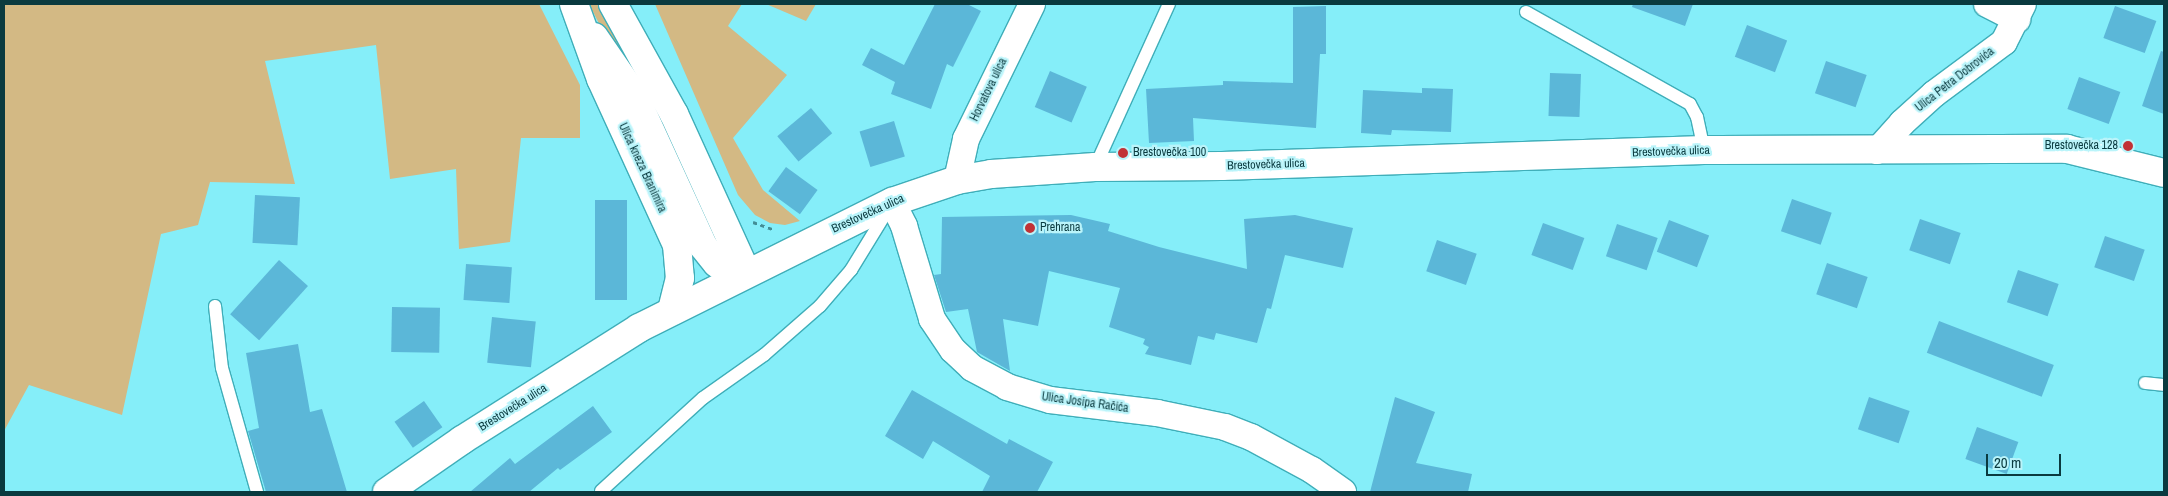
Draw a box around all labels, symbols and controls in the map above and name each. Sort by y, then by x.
street label: Ulica Petra Dobrovića [1913,45,1997,115]
street label: Horvatova ulica [968,56,1010,124]
street label: Ulica kneza Branimira [615,121,669,215]
place label: Brestovečka 128 [2045,139,2118,153]
marker: Brestovečka 128 [2122,140,2134,152]
street label: Brestovečka ulica [1632,143,1710,161]
place label: Brestovečka 100 [1133,146,1206,160]
marker: Brestovečka 100 [1117,147,1129,159]
street label: Brestovečka ulica [1227,156,1305,174]
street label: Brestovečka ulica [830,192,906,236]
place label: Prehrana [1040,221,1080,235]
marker: Prehrana [1024,222,1036,234]
street label: Brestovečka ulica [476,381,550,435]
street label: Ulica Josipa Račića [1041,390,1129,416]
scale bar [1988,444,2063,476]
text: 20 m [1994,452,2021,473]

